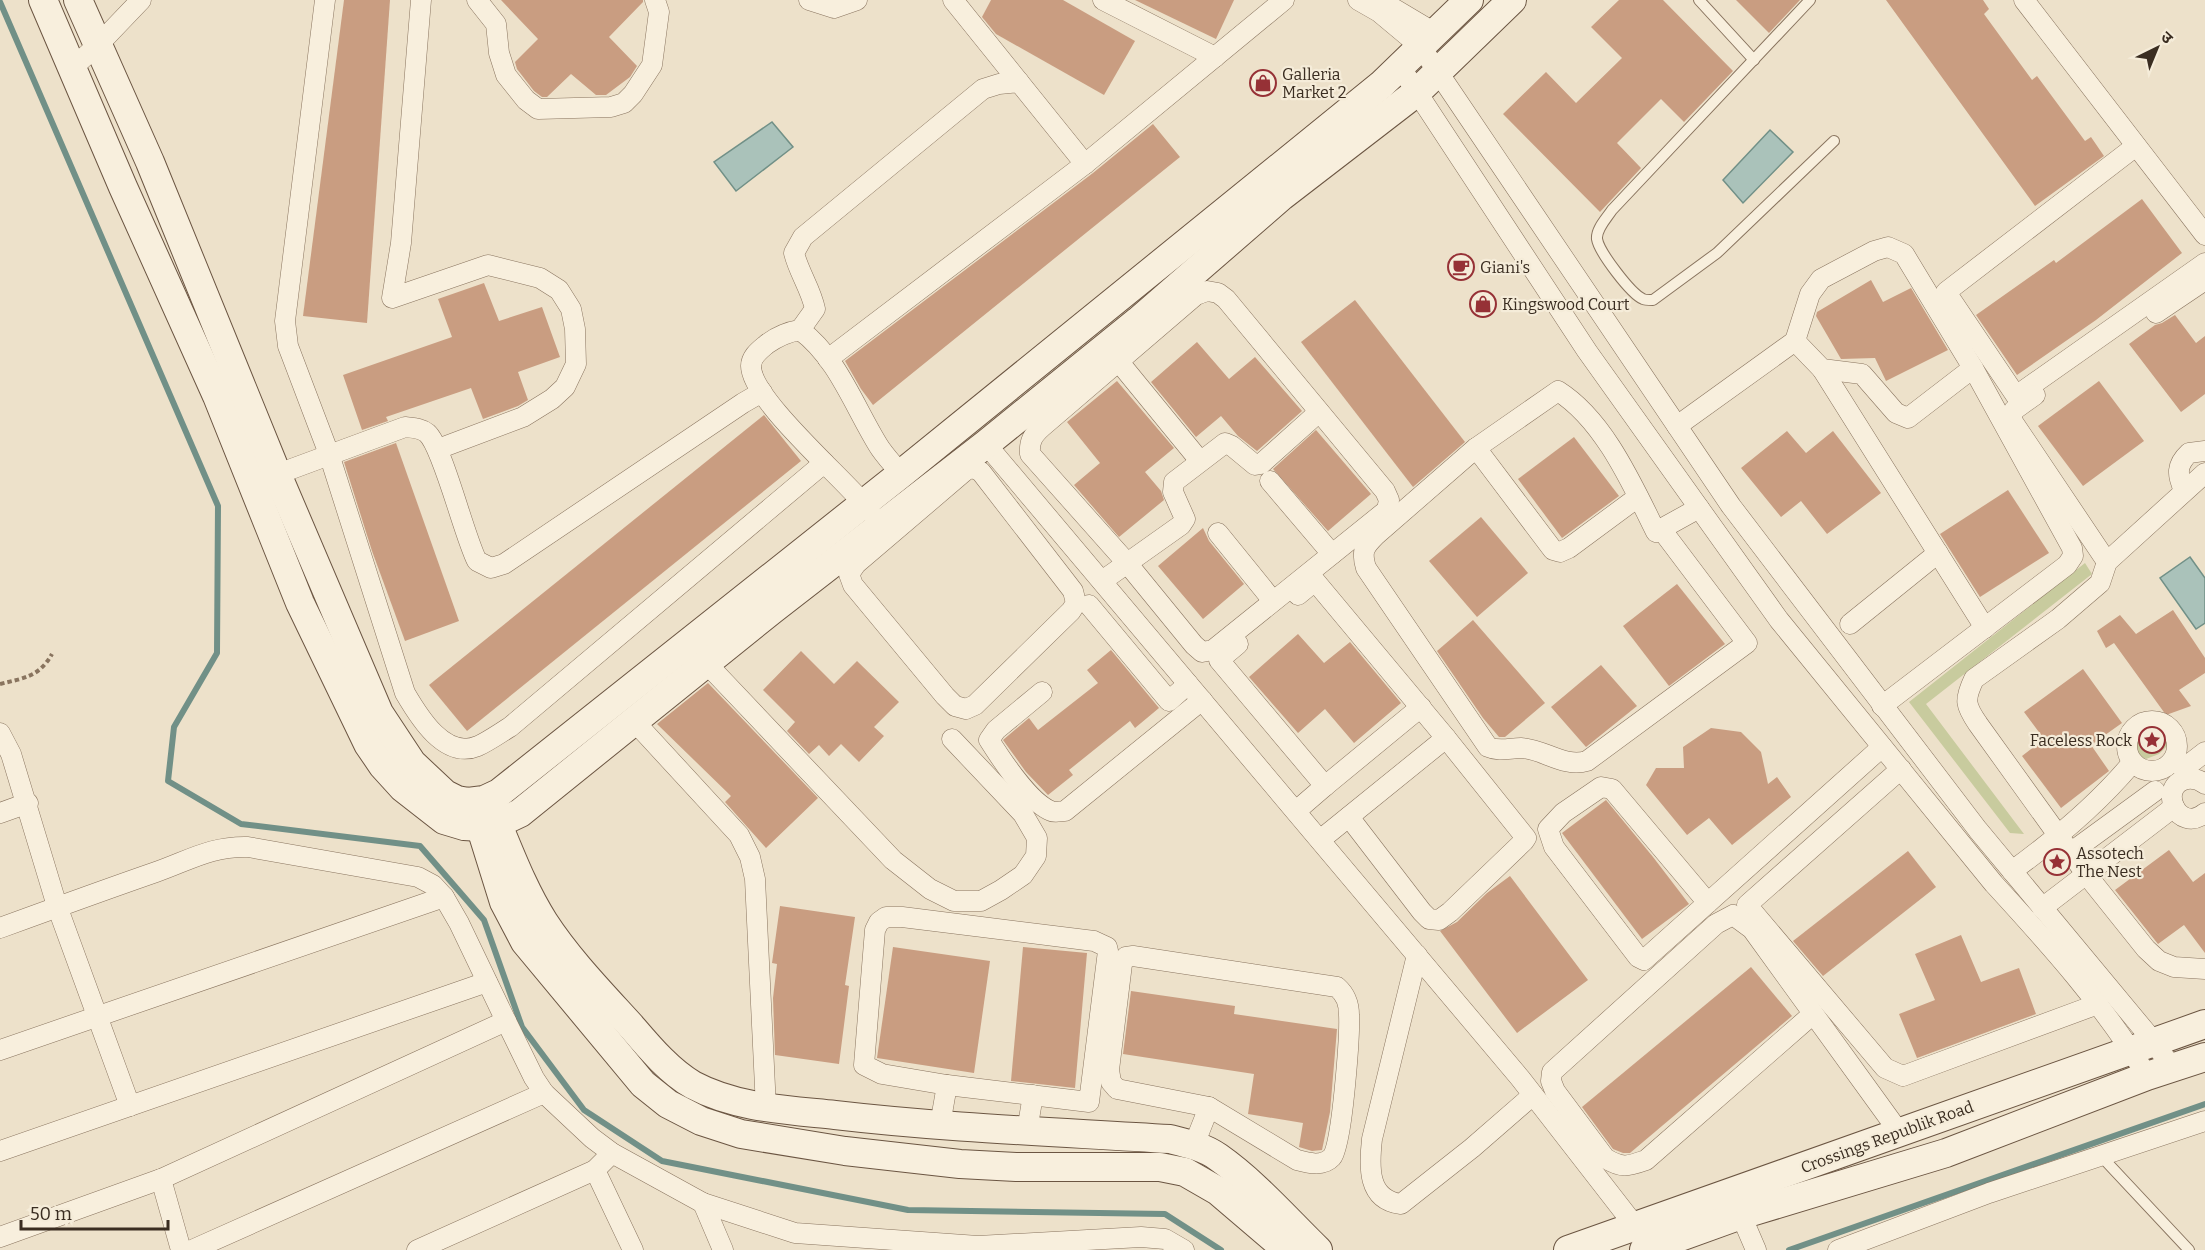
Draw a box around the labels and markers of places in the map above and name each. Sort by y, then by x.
place label: Galleria Market 2 [1282,65,1346,102]
shop icon: Galleria Market 2 [1248,68,1278,98]
cafe icon: Giani's [1446,252,1476,282]
place label: Giani's [1480,258,1530,277]
shop icon: Kingswood Court [1468,289,1498,319]
place label: Kingswood Court [1502,295,1630,314]
place icon: Faceless Rock [2137,725,2167,755]
place label: Faceless Rock [2030,731,2132,750]
place label: Assotech The Nest [2076,844,2144,881]
place icon: Assotech The Nest [2042,847,2072,877]

